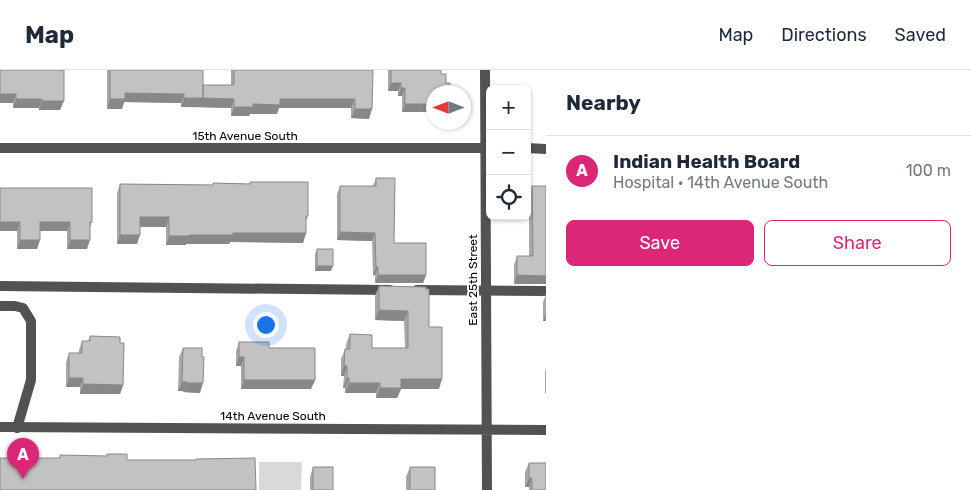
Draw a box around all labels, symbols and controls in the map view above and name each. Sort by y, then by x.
text: Map [25,21,74,49]
text: Map [718,24,753,46]
text: Directions [781,24,867,46]
text: Saved [895,24,946,46]
north arrow [426,85,471,130]
map controls [486,85,531,220]
button: + [486,85,531,130]
text: Nearby [566,90,641,115]
street label: 15th Avenue South [192,129,298,143]
button: − [486,130,531,175]
text: Indian Health Board [613,150,800,173]
text: A [576,161,588,180]
text: 100 m [906,161,951,180]
text: Hospital · 14th Avenue South [613,173,828,192]
button: locate [486,175,531,220]
button: Save [566,220,754,266]
button: Share [764,220,951,266]
street label: East 25th Street [466,234,480,326]
your location [253,312,279,338]
street label: 14th Avenue South [220,409,326,423]
pin: A [7,438,39,479]

